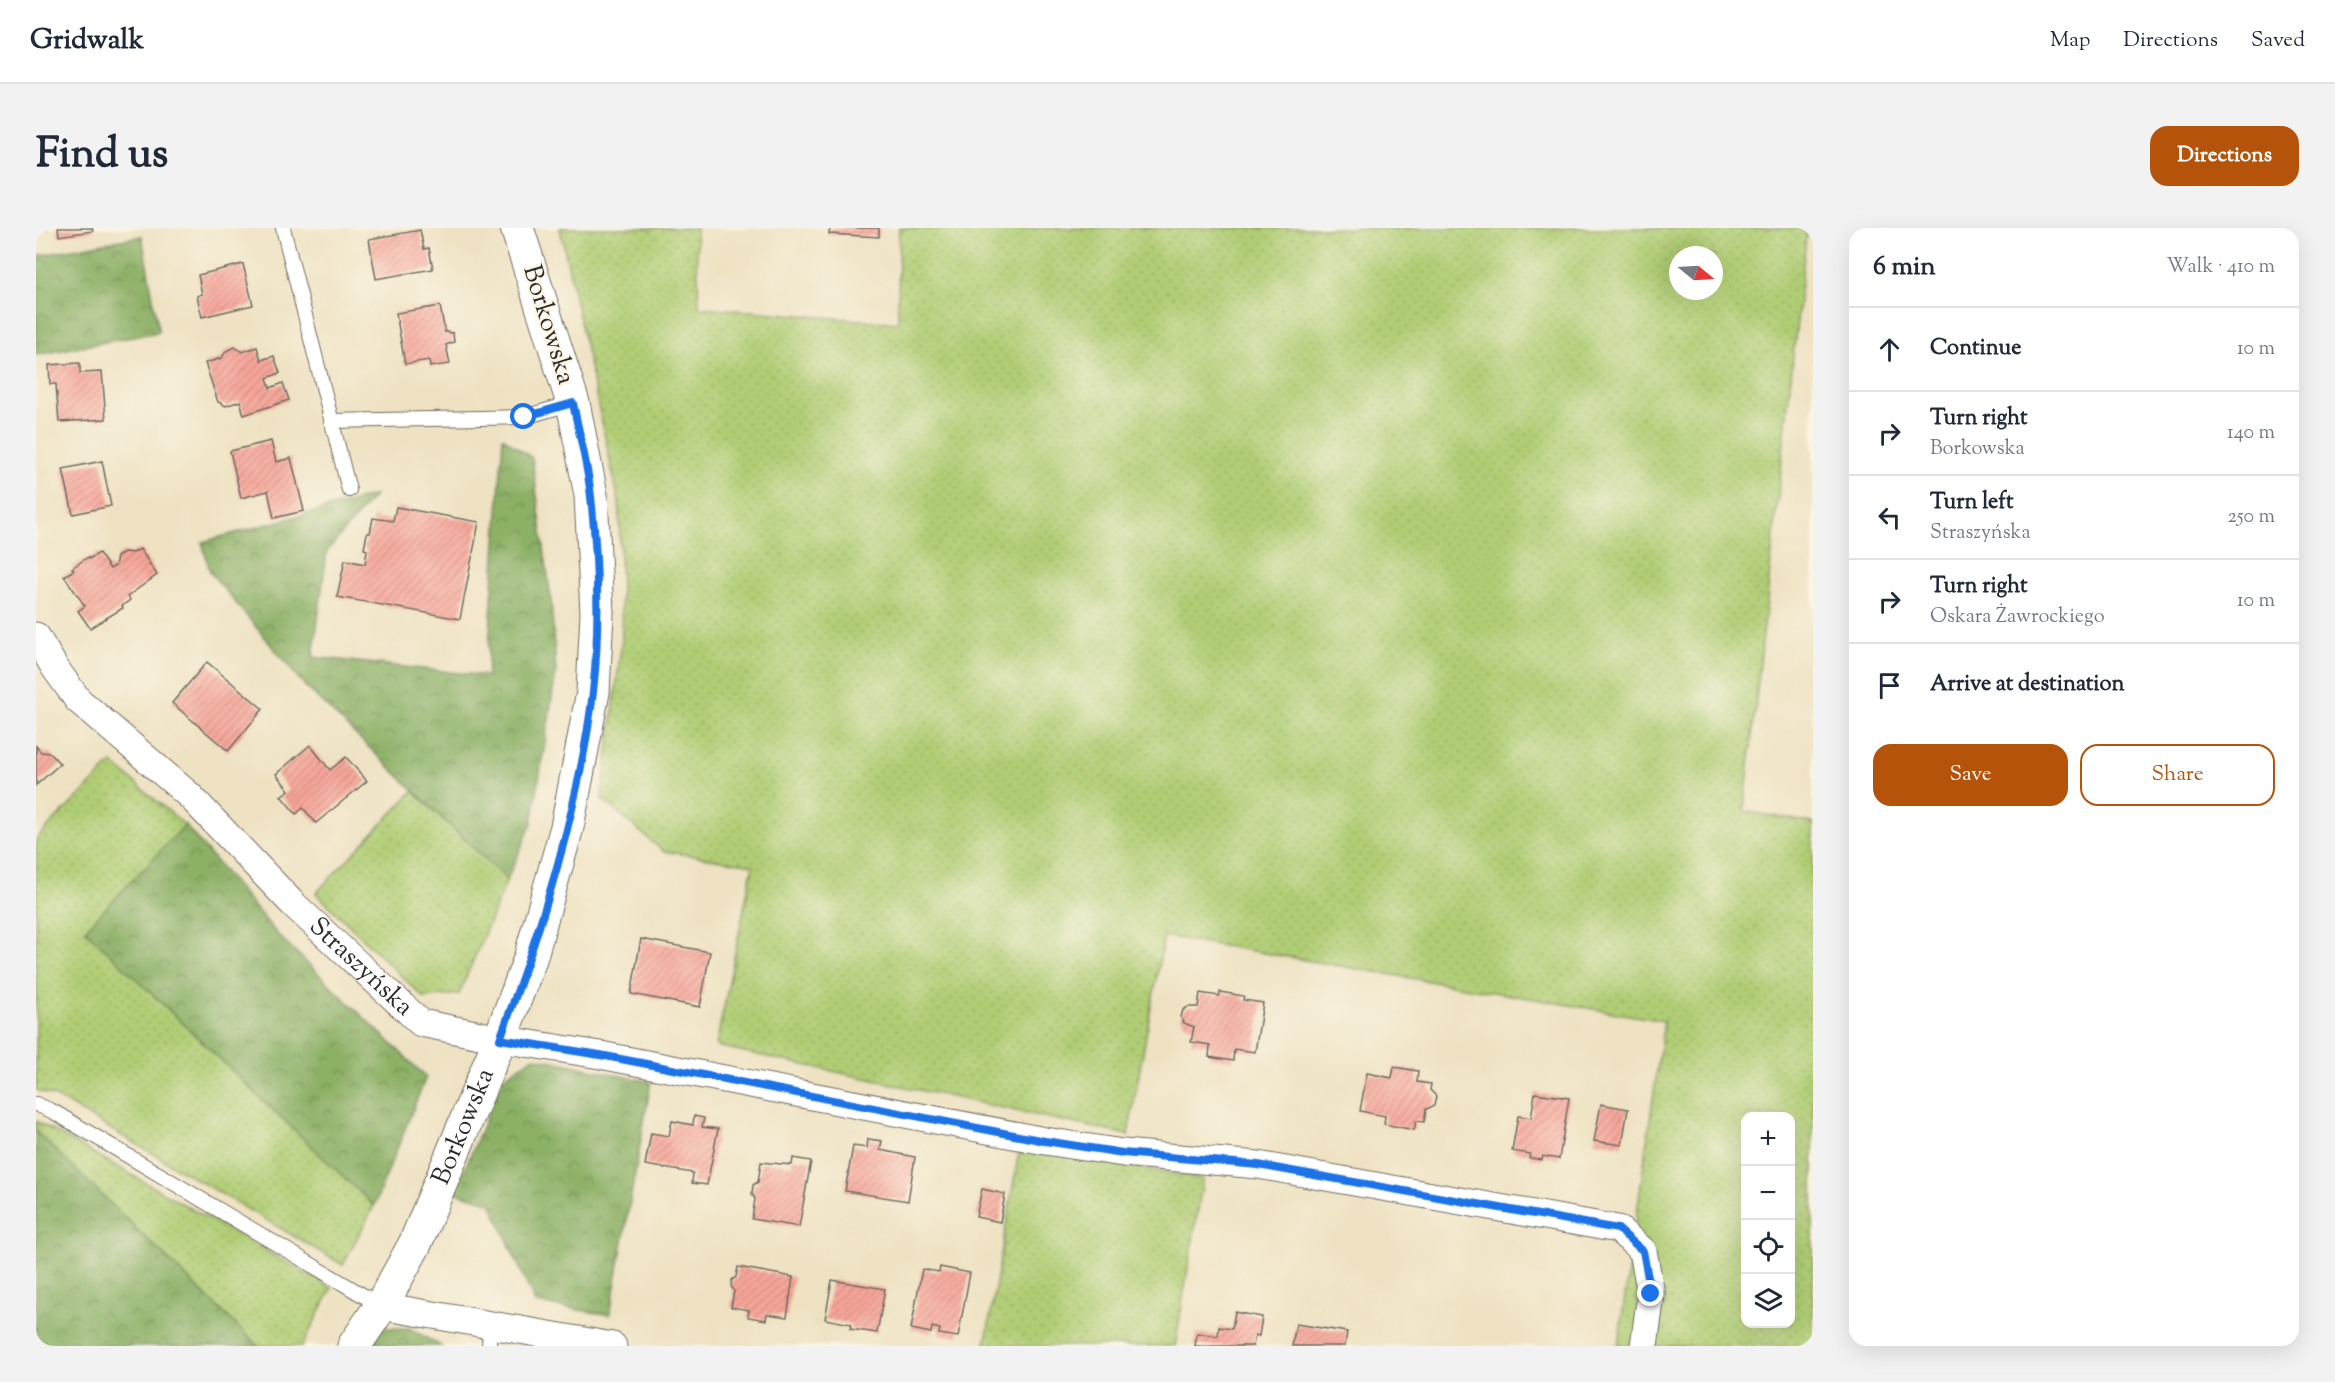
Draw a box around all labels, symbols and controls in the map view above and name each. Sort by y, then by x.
text: Gridwalk [30,21,144,61]
text: Map [2050,26,2090,56]
text: Directions [2123,26,2218,56]
text: Saved [2251,26,2305,56]
text: Find us [36,126,168,186]
button: Directions [2150,126,2299,186]
north arrow [1669,246,1723,300]
text: 6 min [1873,249,1936,286]
text: Walk · 410 m [2166,253,2275,282]
street label: Borkowska [512,261,584,389]
icon: ahead [1873,333,1906,366]
text: Continue [1930,333,2021,365]
text: 10 m [2237,335,2275,364]
route start [510,403,536,429]
text: Turn right [1930,403,2027,435]
icon: right [1873,417,1906,450]
text: 140 m [2227,419,2275,448]
text: Borkowska [1930,435,2025,464]
text: Turn left [1930,487,2013,519]
icon: left [1873,501,1906,534]
text: 250 m [2227,503,2275,532]
text: Straszyńska [1930,519,2031,548]
text: Turn right [1930,571,2027,603]
icon: right [1873,585,1906,618]
text: 10 m [2237,587,2275,616]
text: Oskara Żawrockiego [1930,603,2105,632]
icon: arrive [1873,669,1906,702]
text: Arrive at destination [1930,669,2125,701]
button: Save [1873,744,2068,806]
button: Share [2080,744,2275,806]
street label: Straszyńska [300,909,421,1025]
street label: Borkowska [423,1063,504,1191]
map controls [1741,1112,1795,1328]
button: + [1741,1112,1795,1166]
button: − [1741,1166,1795,1220]
button: locate [1741,1220,1795,1274]
button: layers [1741,1274,1795,1328]
route end [1637,1280,1663,1306]

